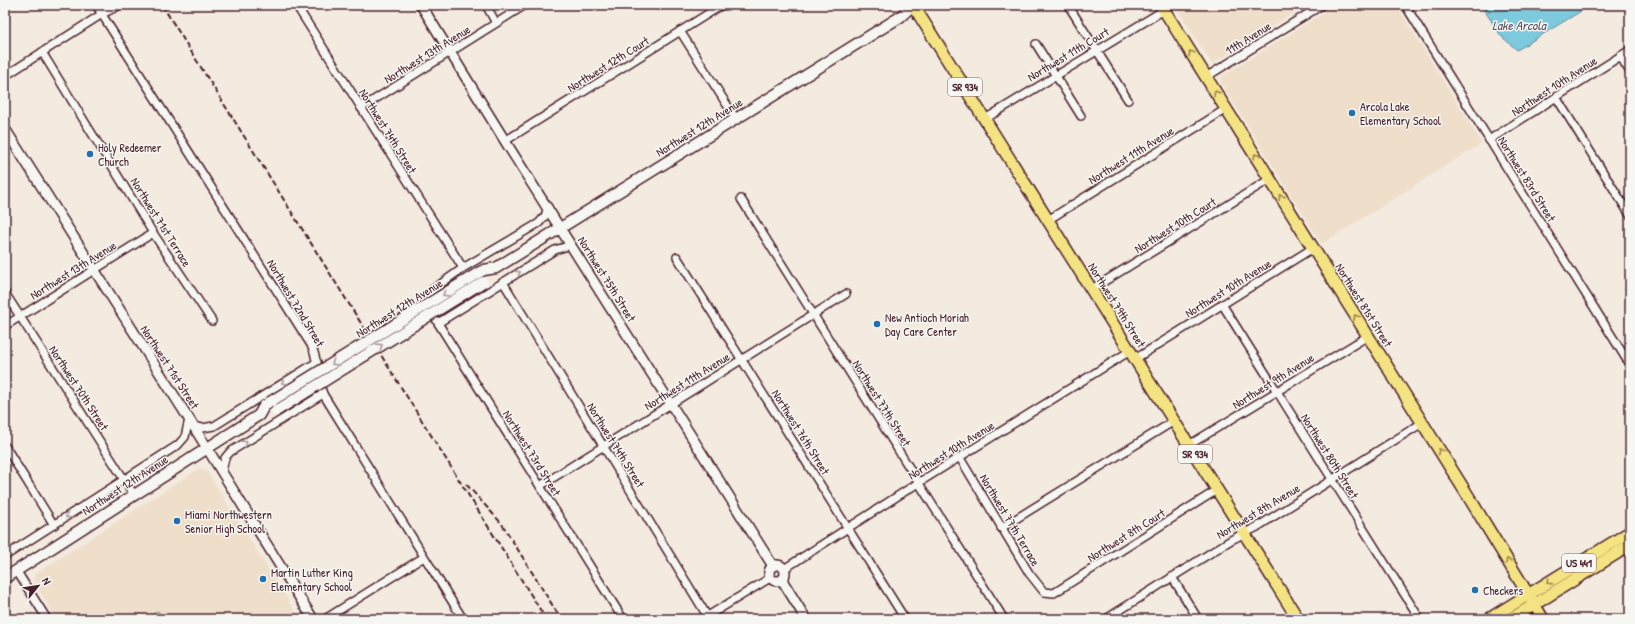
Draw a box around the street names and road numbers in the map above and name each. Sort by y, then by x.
street label: 11th Avenue [1222,17,1274,59]
street label: Northwest 13th Avenue [381,20,474,87]
street label: Northwest 11th Court [1024,22,1113,85]
street label: Northwest 12th Court [564,32,653,96]
street label: Northwest 10th Avenue [1508,52,1600,120]
road number: SR 934 [948,78,982,96]
street label: Northwest 74th Street [355,85,421,177]
street label: Northwest 12th Avenue [652,93,746,160]
street label: Northwest 11th Avenue [1085,122,1177,188]
street label: Northwest 83rd Street [1494,133,1560,226]
street label: Northwest 71st Terrace [127,174,195,270]
street label: Northwest 10th Court [1131,193,1220,257]
street label: Northwest 75th Street [574,233,641,326]
street label: Northwest 13th Avenue [27,236,120,303]
street label: Northwest 10th Avenue [1182,254,1275,321]
street label: Northwest 72nd Street [263,256,329,351]
street label: Northwest 79th Street [1084,259,1150,351]
street label: Northwest 81st Street [1331,260,1397,351]
street label: Northwest 12th Avenue [352,274,446,341]
street label: Northwest 71st Street [137,322,204,413]
street label: Northwest 70th Street [45,342,113,434]
street label: Northwest 11th Avenue [641,348,733,414]
street label: Northwest 9th Avenue [1229,349,1317,413]
street label: Northwest 77th Street [849,357,916,450]
street label: Northwest 76th Street [768,386,834,479]
street label: Northwest 74th Street [583,399,649,491]
street label: Northwest 73rd Street [499,407,566,500]
street label: Northwest 80th Street [1297,410,1363,502]
street label: Northwest 10th Avenue [905,416,998,483]
road number: SR 934 [1178,445,1212,463]
street label: Northwest 12th Avenue [79,451,171,519]
street label: Northwest 77th Terrace [976,471,1044,569]
street label: Northwest 8th Avenue [1213,479,1303,543]
street label: Northwest 8th Court [1084,504,1169,566]
road number: US 441 [1562,554,1596,572]

